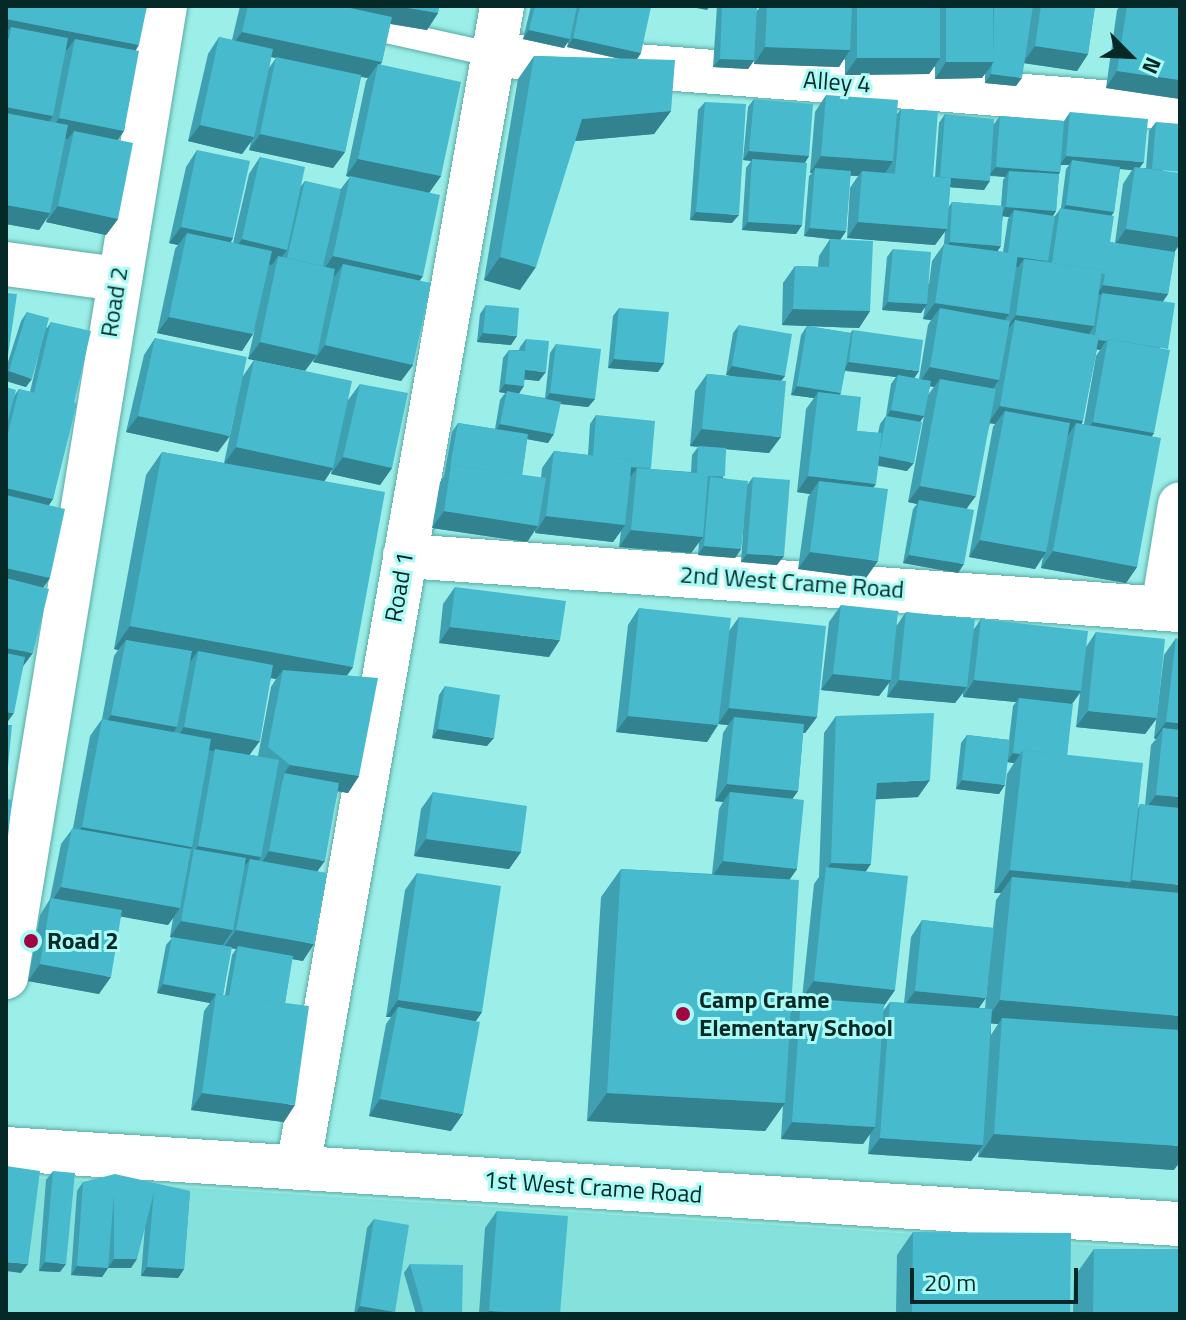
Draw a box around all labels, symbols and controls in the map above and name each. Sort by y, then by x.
north arrow [1090,16,1170,96]
text: N [1133,52,1171,80]
street label: Alley 4 [802,65,872,99]
street label: Road 2 [94,265,134,339]
street label: Road 1 [379,550,419,624]
street label: 2nd West Crame Road [679,560,905,604]
place label: Road 2 [47,927,119,955]
marker: Road 2 [22,932,40,950]
place label: Camp Crame Elementary School [699,986,893,1042]
marker: Camp Crame Elementary School [674,1005,692,1023]
street label: 1st West Crame Road [483,1165,703,1209]
scale bar [914,1252,1082,1302]
text: 20 m [924,1264,976,1300]

